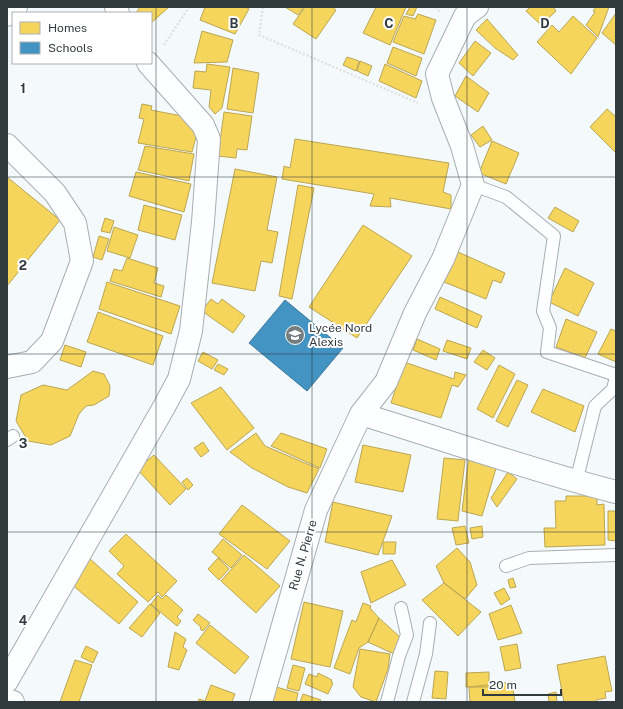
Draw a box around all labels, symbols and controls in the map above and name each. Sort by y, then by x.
legend [12,12,152,64]
text: B [230,16,239,31]
text: C [384,16,394,31]
text: D [540,16,550,31]
text: Homes [48,21,87,35]
text: Schools [48,41,93,55]
text: 1 [20,81,26,96]
text: 2 [19,258,27,273]
place label: Lycée Nord Alexis [309,321,372,349]
school or university icon: Lycée Nord Alexis [284,324,306,346]
text: 3 [19,436,28,451]
street label: Rue N. Pierre [286,518,320,592]
text: 4 [19,613,28,628]
scale bar [483,671,561,697]
text: 20 m [489,678,517,692]

